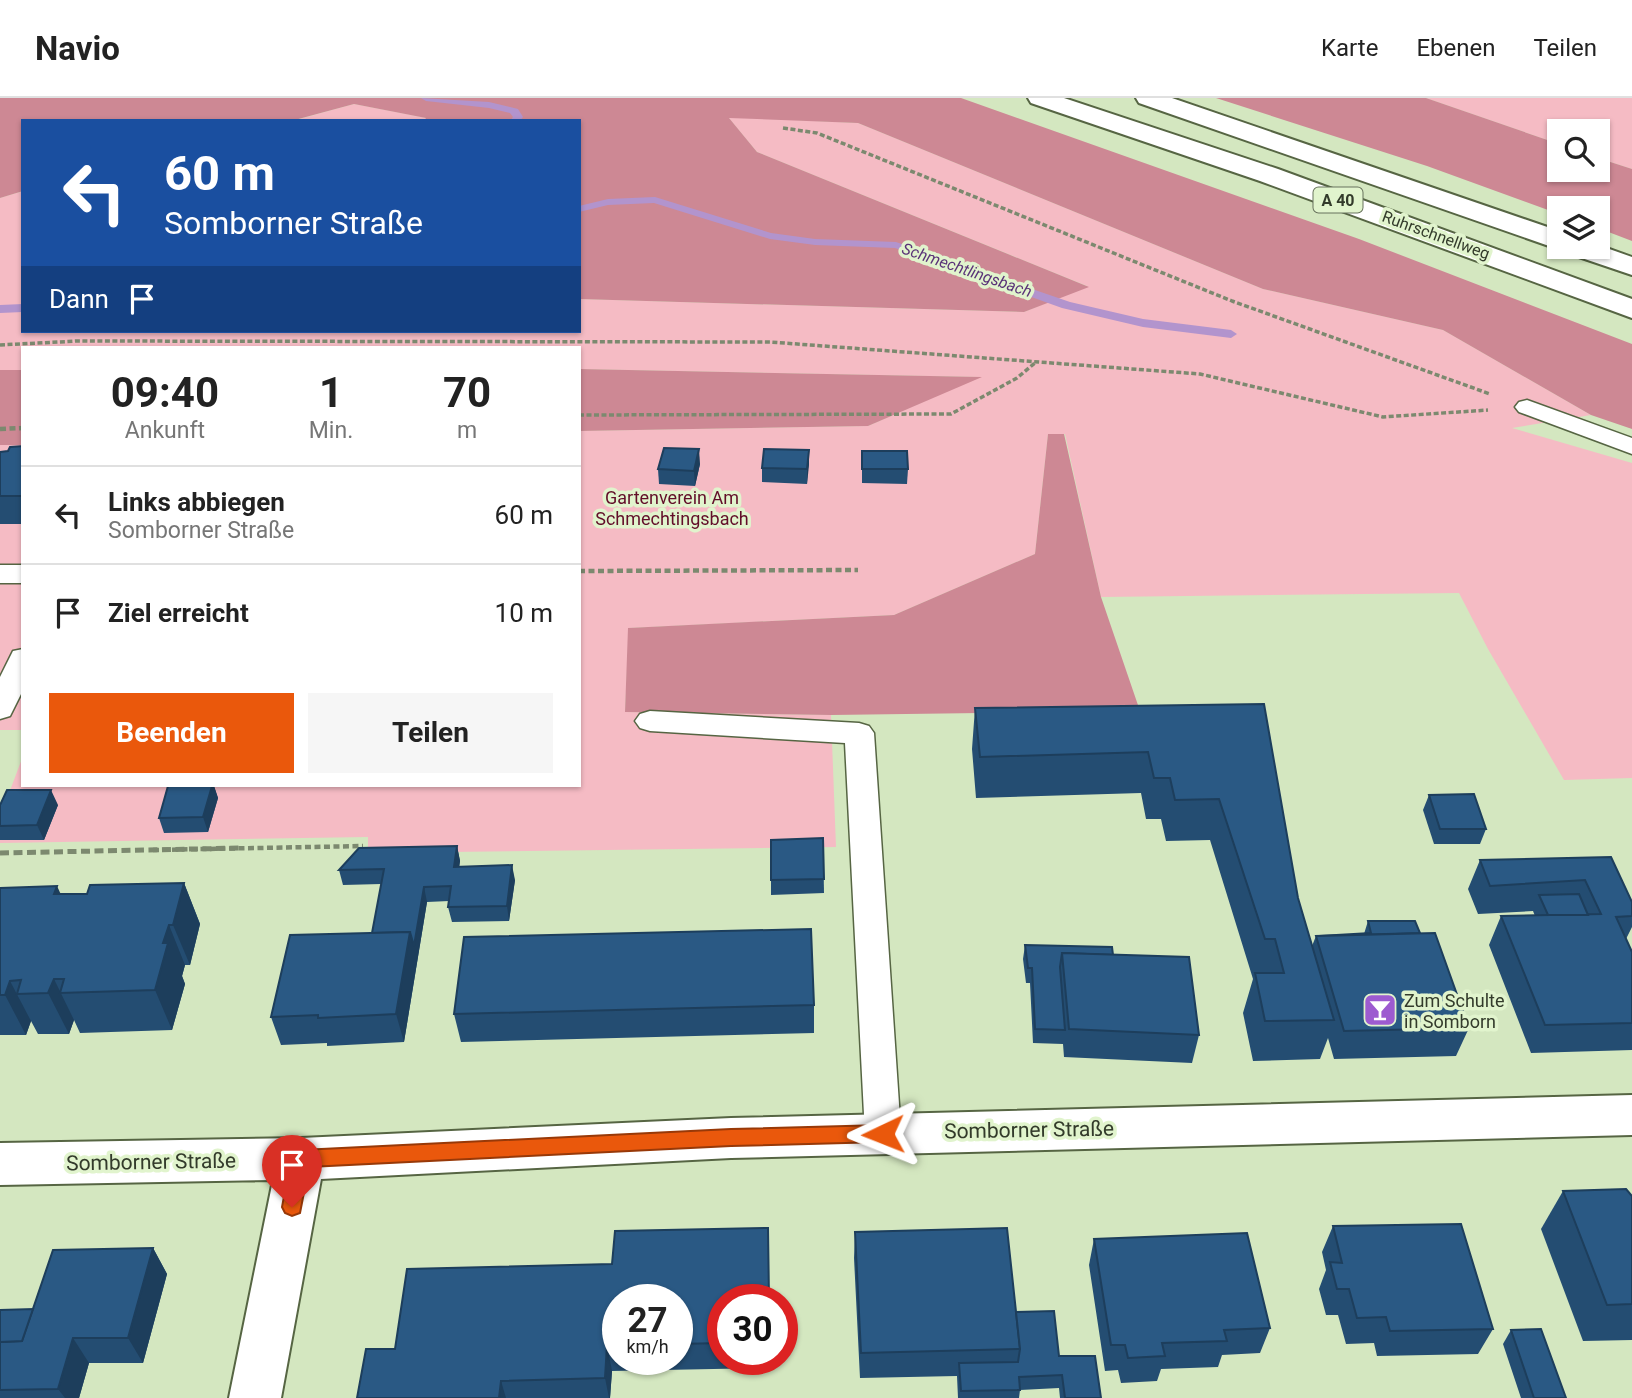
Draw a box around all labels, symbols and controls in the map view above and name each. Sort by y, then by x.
text: Navio [35,29,120,68]
text: Karte [1321,34,1378,62]
text: Ebenen [1416,34,1495,62]
text: Teilen [1533,34,1597,62]
map controls [1547,119,1610,259]
button: search [1547,119,1610,182]
text: 60 m [164,145,275,202]
icon: left [49,147,140,238]
road number: A 40 [1314,188,1362,212]
button: layers [1547,196,1610,259]
text: Somborner Straße [164,204,423,242]
street label: Ruhrschnellweg [1380,207,1492,263]
water label: Schmechtlingsbach [900,239,1034,301]
icon: arrive [123,280,161,318]
text: Dann [49,284,109,314]
text: 09:40 [111,368,219,417]
text: 1 [319,368,343,417]
text: 70 [443,368,491,417]
text: Ankunft [125,417,205,444]
text: Min. [309,417,353,444]
text: m [457,417,477,444]
text: Links abbiegen [108,487,285,517]
park label: Gartenverein Am Schmechtingsbach [595,487,749,529]
icon: left [49,496,87,534]
text: 60 m [495,500,553,530]
text: Somborner Straße [108,517,294,544]
icon: arrive [49,594,87,632]
text: Ziel erreicht [108,598,249,628]
text: 10 m [495,598,553,628]
button: Beenden [49,693,294,773]
button: Teilen [308,693,553,773]
place label: Zum Schulte in Somborn [1404,990,1505,1032]
bar icon: Zum Schulte in Somborn [1361,991,1399,1029]
position arrow [846,1097,920,1171]
street label: Somborner Straße [944,1117,1114,1143]
pin [262,1135,322,1207]
icon: arrive [273,1146,311,1184]
street label: Somborner Straße [66,1149,236,1175]
speed limit sign: 30 [707,1284,798,1375]
text: 27 [627,1300,668,1341]
text: km/h [626,1336,669,1357]

